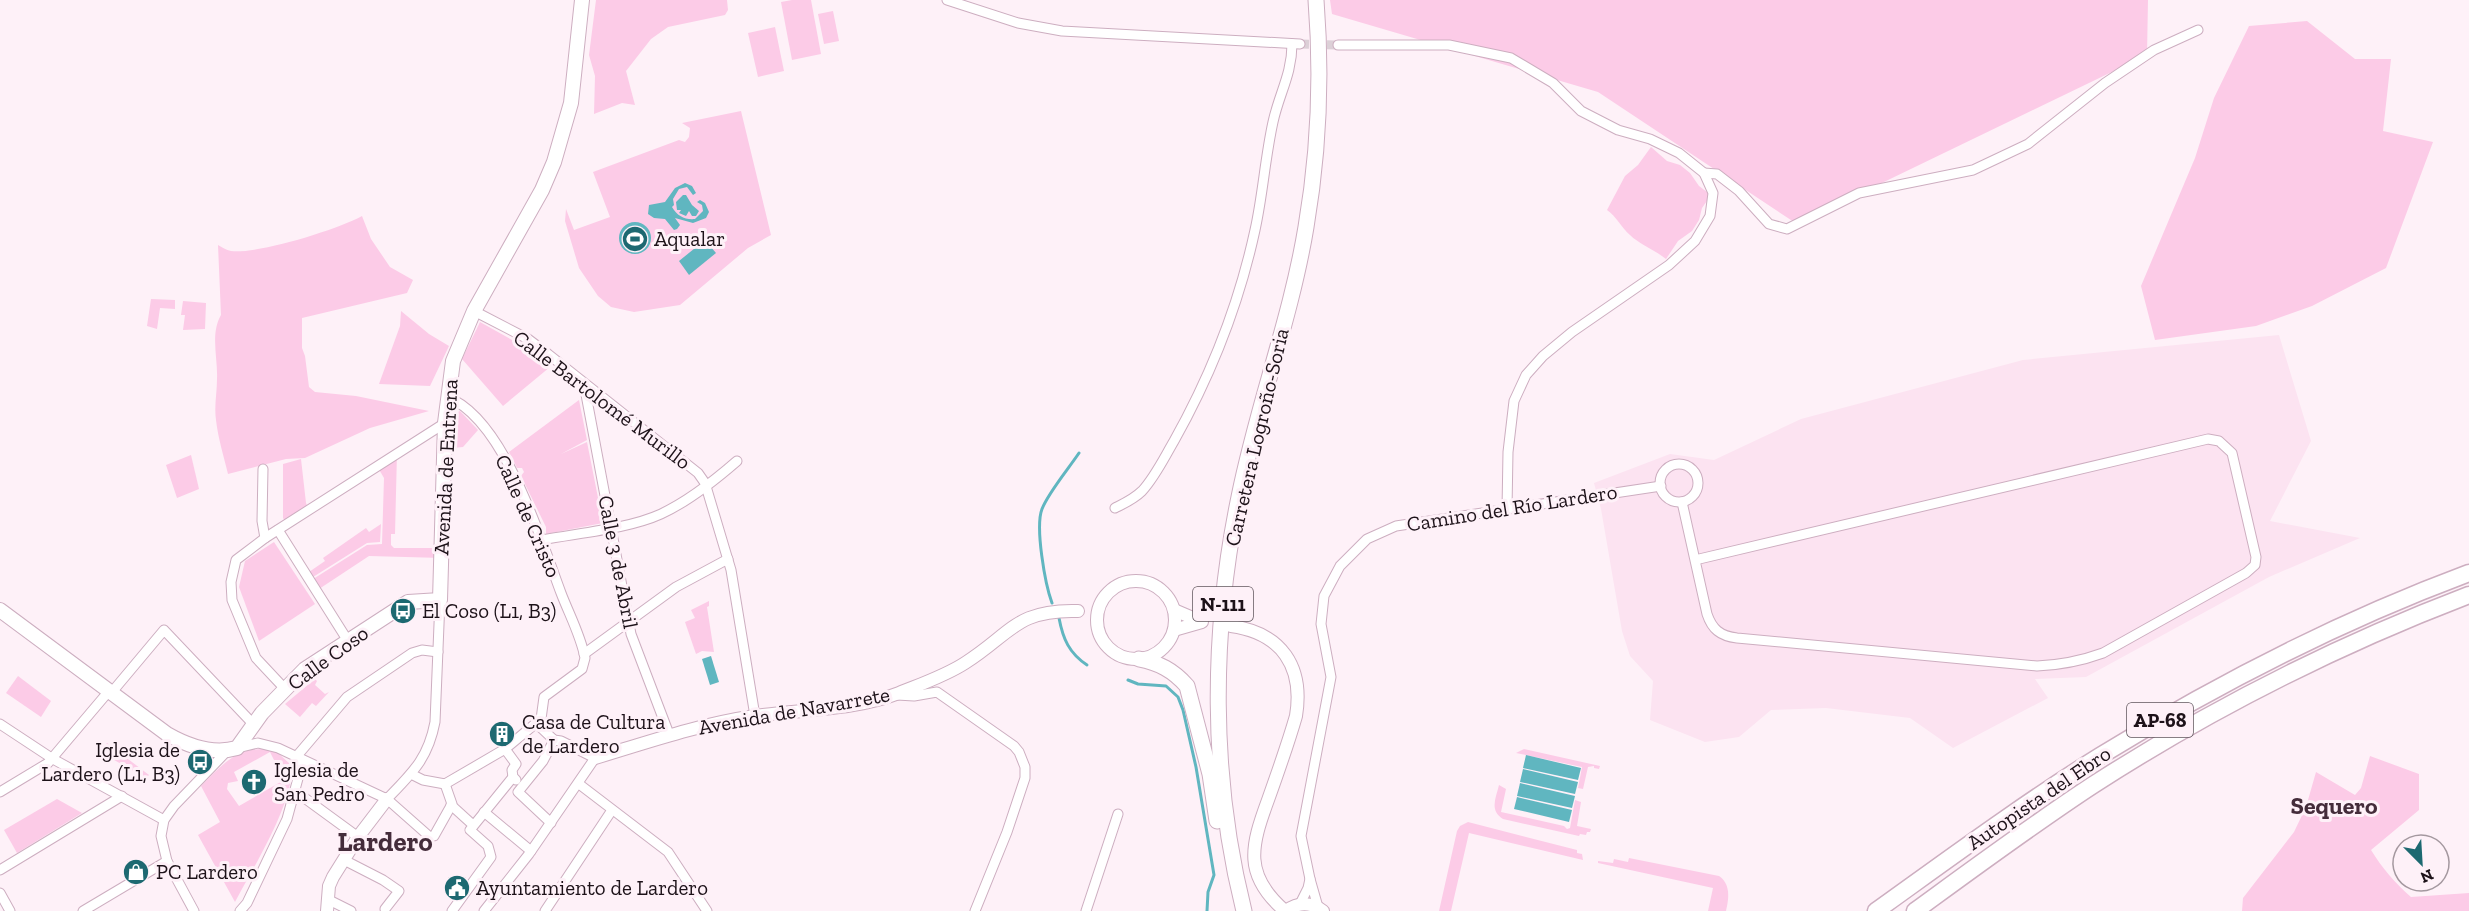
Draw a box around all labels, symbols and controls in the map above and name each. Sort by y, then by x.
sports icon: Aqualar [620,224,650,254]
place label: Aqualar [654,226,725,251]
street label: Calle Bartolomé Murillo [509,325,696,474]
street label: Carretera Logroño-Soria [1219,326,1294,548]
street label: Avenida de Entrena [428,378,463,556]
street label: Calle de Cristo [490,451,567,581]
street label: Camino del Río Lardero [1405,479,1619,536]
street label: Calle 3 de Abril [593,493,644,631]
road number: N-111 [1193,587,1253,621]
bus stop icon: El Coso (L1, B3) [388,596,418,626]
place label: El Coso (L1, B3) [422,598,556,623]
street label: Calle Coso [282,620,373,695]
street label: Avenida de Navarrete [696,681,892,740]
road number: AP-68 [2127,703,2193,737]
place label: Casa de Cultura de Lardero [522,709,665,758]
building icon: Casa de Cultura de Lardero [487,719,517,749]
place label: Iglesia de Lardero (L1, B3) [41,737,180,786]
street label: Autopista del Ebro [1962,740,2115,855]
bus stop icon: Iglesia de Lardero (L1, B3) [185,747,215,777]
place label: Iglesia de San Pedro [274,757,365,806]
church icon: Iglesia de San Pedro [239,767,269,797]
district label: Sequero [2291,791,2378,820]
district label: Lardero [337,826,433,858]
north arrow [2391,833,2451,893]
shop icon: PC Lardero [121,857,151,887]
place label: PC Lardero [156,859,258,884]
text: N [2417,865,2436,887]
public building icon: Ayuntamiento de Lardero [442,873,472,903]
place label: Ayuntamiento de Lardero [476,875,708,900]

